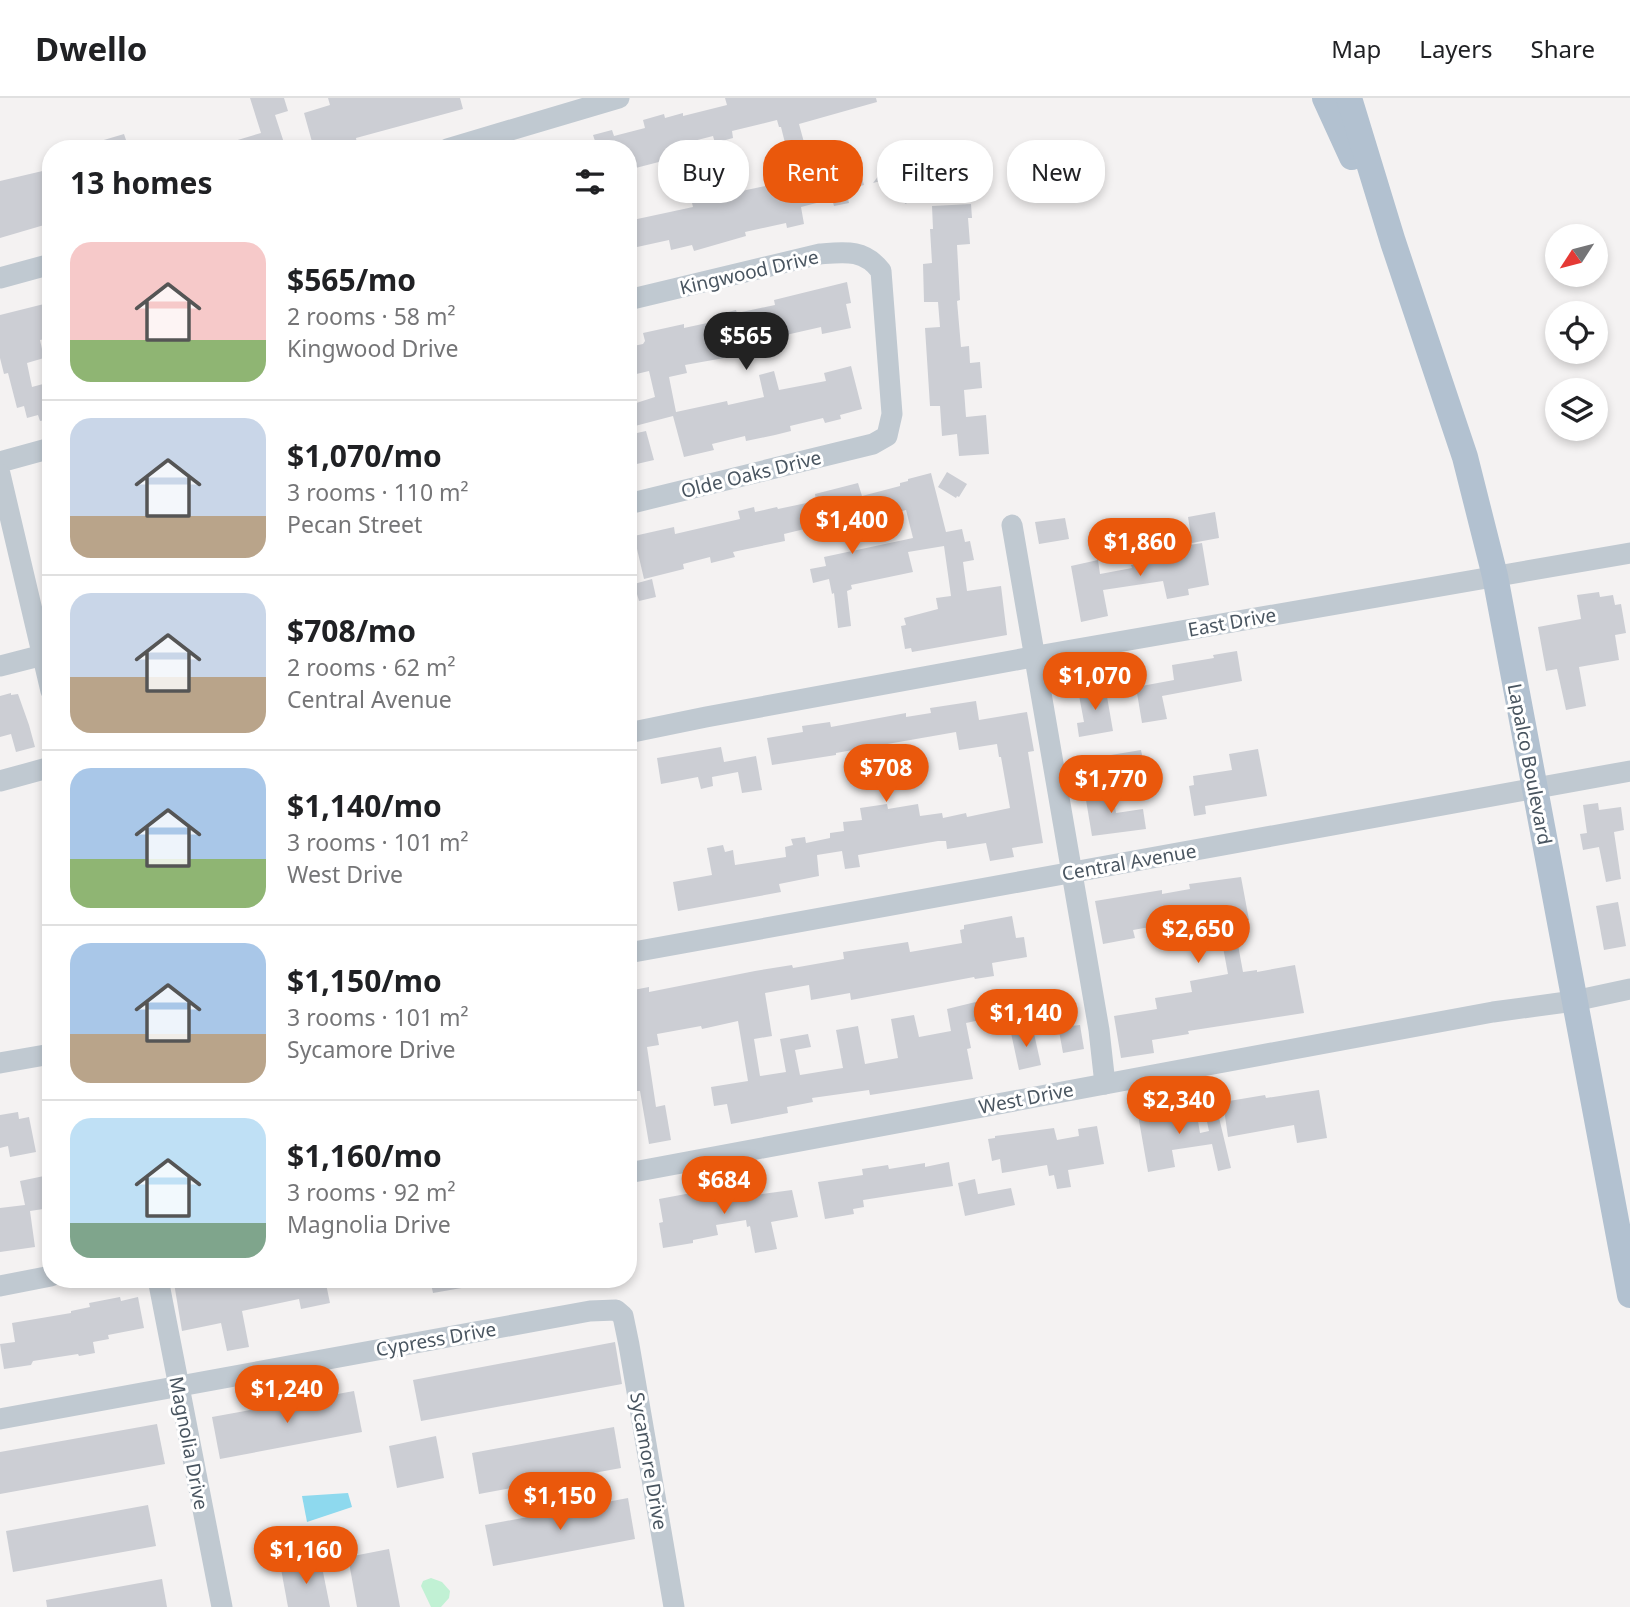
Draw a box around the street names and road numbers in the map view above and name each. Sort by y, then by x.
street label: Kingwood Drive [677,243,821,301]
street label: Olde Oaks Drive [678,444,824,504]
street label: East Drive [1186,601,1278,643]
street label: Lapalco Boulevard [1502,681,1558,847]
street label: Central Avenue [1060,837,1198,887]
street label: West Drive [976,1076,1076,1120]
street label: Cypress Drive [374,1316,498,1362]
street label: Magnolia Drive [163,1374,215,1512]
street label: Sycamore Drive [624,1390,674,1532]

